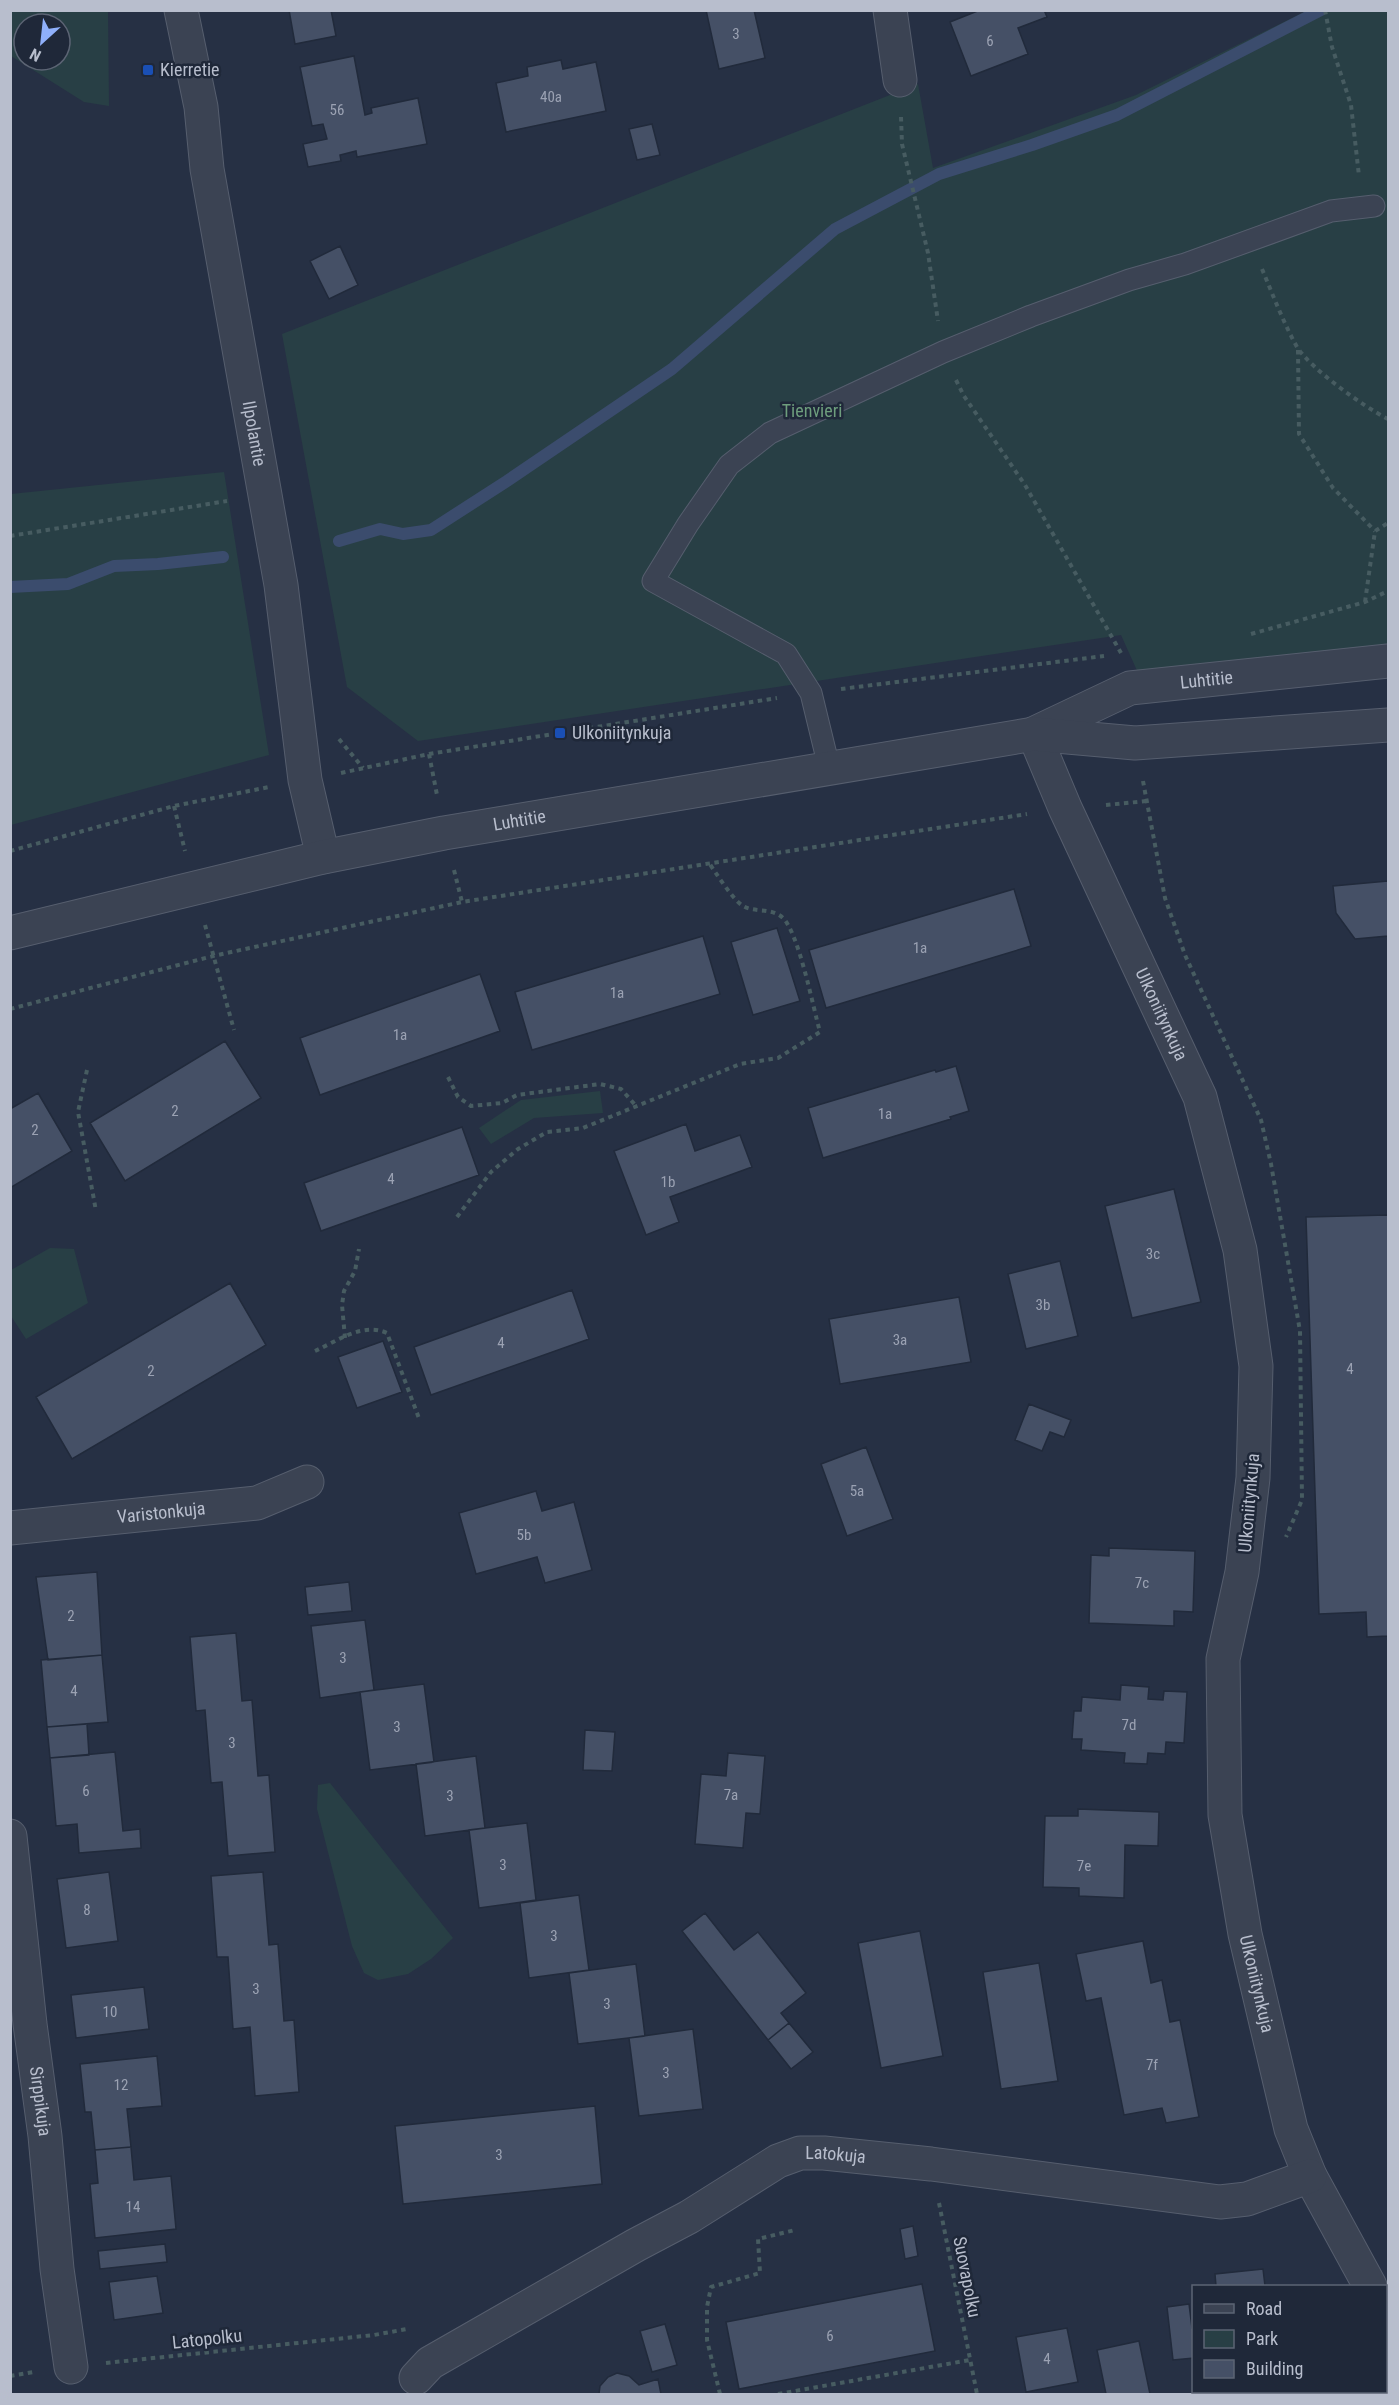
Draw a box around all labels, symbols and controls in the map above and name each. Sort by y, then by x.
north arrow [12,12,72,72]
house number: 3 [732,25,740,43]
house number: 6 [986,32,994,50]
text: N [27,44,44,66]
place label: Kierretie [160,59,220,80]
marker: Kierretie [141,63,155,77]
house number: 40a [540,88,562,106]
house number: 56 [330,101,344,119]
street label: Ilpolantie [238,399,271,468]
park label: Tienvieri [782,400,842,421]
street label: Luhtitie [1179,666,1234,693]
place label: Ulkoniitynkuja [572,722,671,743]
marker: Ulkoniitynkuja [553,726,567,740]
street label: Luhtitie [492,805,547,835]
house number: 1a [913,939,927,957]
street label: Ulkoniitynkuja [1131,965,1192,1064]
house number: 1a [610,984,624,1002]
house number: 1a [393,1026,407,1044]
house number: 2 [171,1102,179,1120]
house number: 1a [878,1105,892,1123]
house number: 2 [31,1121,39,1139]
house number: 4 [387,1170,395,1188]
house number: 1b [661,1173,675,1191]
house number: 3c [1146,1245,1160,1263]
house number: 3b [1036,1296,1050,1314]
house number: 3a [893,1331,907,1349]
house number: 4 [497,1334,505,1352]
house number: 4 [1346,1360,1354,1378]
house number: 2 [147,1362,155,1380]
street label: Ulkoniitynkuja [1234,1453,1263,1553]
house number: 5a [850,1482,864,1500]
street label: Varistonkuja [116,1497,206,1527]
house number: 5b [517,1526,531,1544]
house number: 7c [1135,1574,1149,1592]
house number: 2 [67,1607,75,1625]
house number: 3 [339,1649,347,1667]
house number: 4 [70,1682,78,1700]
house number: 7d [1122,1716,1136,1734]
house number: 3 [393,1718,401,1736]
house number: 3 [228,1734,236,1752]
house number: 6 [82,1782,90,1800]
house number: 7a [724,1786,738,1804]
house number: 3 [446,1787,454,1805]
house number: 3 [499,1856,507,1874]
house number: 7e [1077,1857,1091,1875]
house number: 8 [83,1901,91,1919]
house number: 3 [550,1927,558,1945]
street label: Ulkoniitynkuja [1236,1933,1279,2034]
house number: 3 [252,1980,260,1998]
house number: 3 [603,1995,611,2013]
house number: 10 [103,2003,117,2021]
house number: 7f [1146,2056,1158,2074]
house number: 3 [662,2064,670,2082]
street label: Sirppikuja [26,2065,56,2137]
house number: 12 [114,2076,128,2094]
street label: Latokuja [805,2142,867,2167]
house number: 3 [495,2146,503,2164]
house number: 14 [126,2198,140,2216]
street label: Suovapolku [949,2235,986,2319]
legend [1192,2285,1387,2393]
text: Road [1246,2298,1282,2319]
street label: Latopolku [171,2324,243,2353]
house number: 6 [826,2327,834,2345]
text: Park [1246,2328,1278,2349]
house number: 4 [1043,2350,1051,2368]
text: Building [1246,2358,1303,2379]

